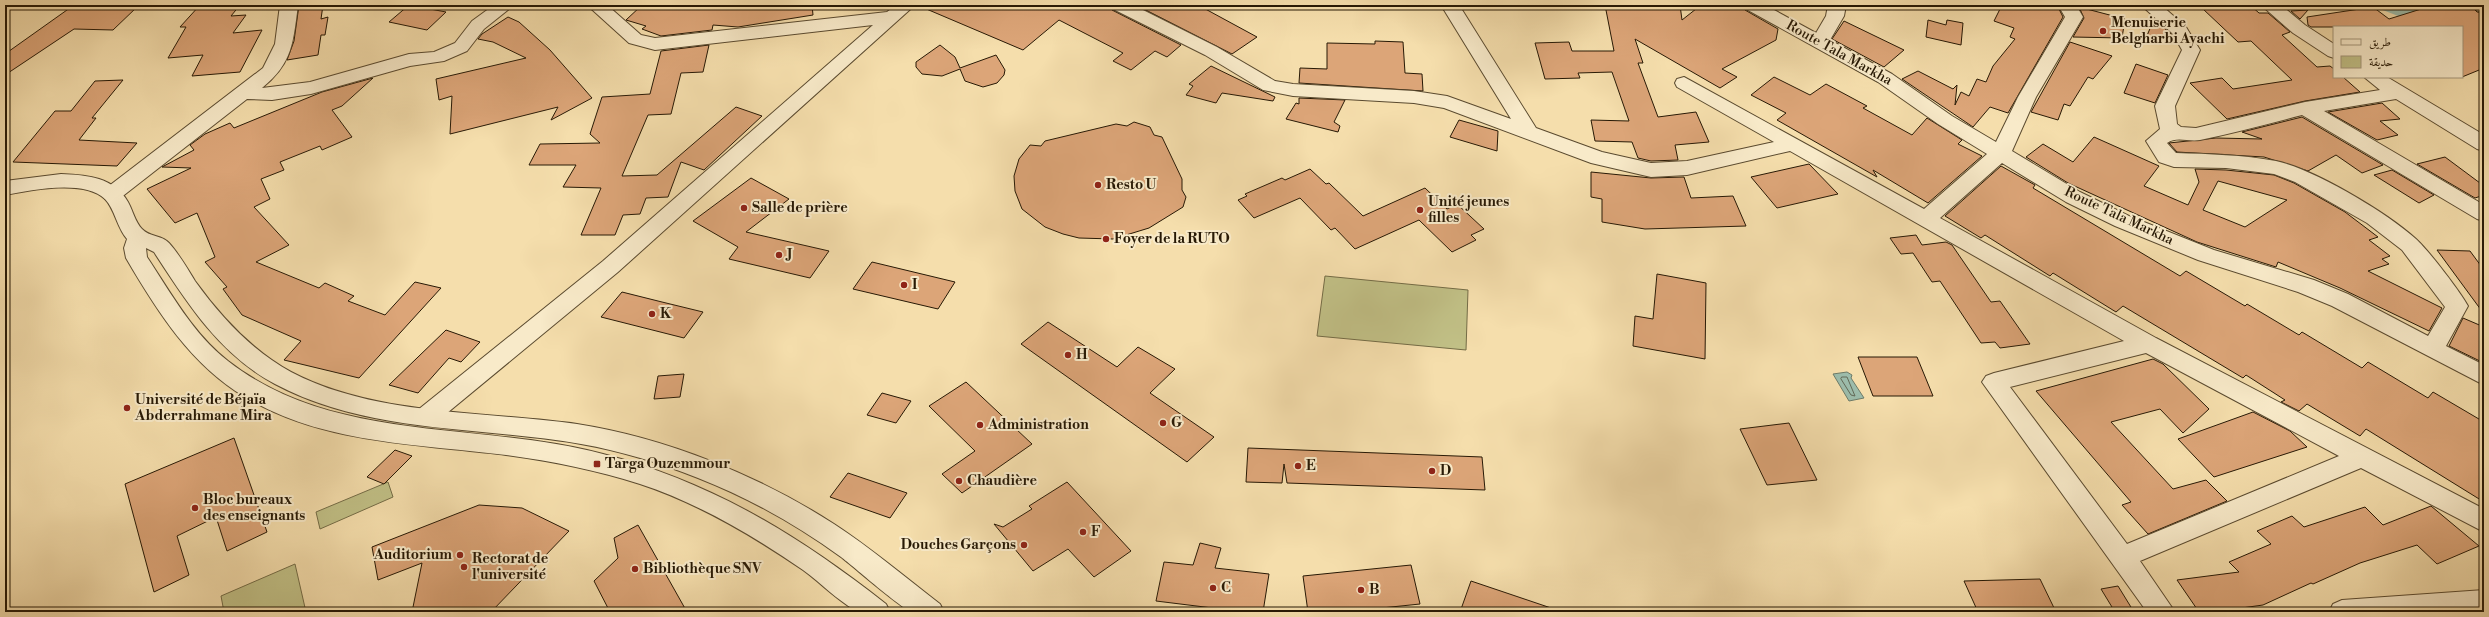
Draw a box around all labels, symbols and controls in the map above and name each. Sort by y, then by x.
place label: Menuiserie Belgharbi Ayachi [2111,14,2225,48]
street label: Route Tala Markha [1783,16,1896,90]
marker: Menuiserie Belgharbi Ayachi [2098,26,2108,36]
legend [2333,26,2463,78]
text: طريق [2369,35,2391,50]
text: حديقة [2369,55,2393,70]
place label: Resto U [1106,176,1156,194]
marker: Resto U [1093,180,1103,190]
street label: Route Tala Markha [2061,183,2177,250]
place label: Unité jeunes filles [1428,193,1509,227]
place label: Salle de prière [752,199,848,217]
marker: Salle de prière [739,203,749,213]
marker: Unité jeunes filles [1415,205,1425,215]
place label: Foyer de la RUTO [1114,230,1230,248]
marker: Foyer de la RUTO [1101,234,1111,244]
place label: J [785,246,793,264]
marker: J [774,250,784,260]
place label: I [912,276,918,294]
marker: I [899,280,909,290]
place label: K [660,305,672,323]
marker: K [647,309,657,319]
place label: H [1076,346,1088,364]
marker: H [1063,350,1073,360]
place label: Université de Béjaïa Abderrahmane Mira [134,391,272,425]
marker: Université de Béjaïa Abderrahmane Mira [122,403,132,413]
place label: G [1171,414,1182,432]
place label: Administration [987,416,1089,434]
marker: G [1158,418,1168,428]
marker: Administration [975,420,985,430]
place label: Targa Ouzemmour [605,455,730,473]
place label: E [1306,457,1316,475]
marker: Targa Ouzemmour [592,459,602,469]
marker: E [1293,461,1303,471]
place label: D [1440,462,1451,480]
marker: D [1427,466,1437,476]
place label: Chaudière [967,472,1038,490]
marker: Chaudière [954,476,964,486]
place label: Bloc bureaux des enseignants [203,491,305,525]
marker: Bloc bureaux des enseignants [190,503,200,513]
place label: F [1091,523,1101,541]
marker: F [1078,527,1088,537]
place label: Douches Garçons [901,536,1016,554]
marker: Douches Garçons [1019,540,1029,550]
place label: Auditorium [373,546,452,564]
marker: Auditorium [455,550,465,560]
place label: Rectorat de l'université [472,550,549,584]
place label: Bibliothèque SNV [643,560,762,578]
marker: Rectorat de l'université [459,562,469,572]
marker: Bibliothèque SNV [630,564,640,574]
place label: C [1221,579,1231,597]
place label: B [1369,581,1380,599]
marker: C [1208,583,1218,593]
marker: B [1356,585,1366,595]

